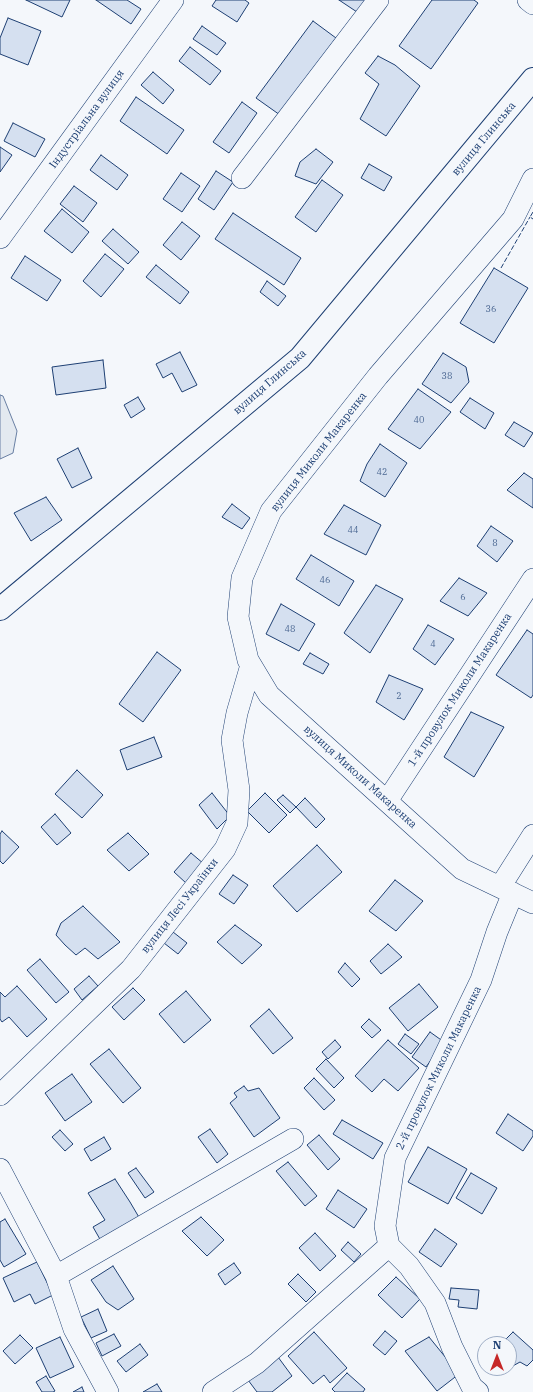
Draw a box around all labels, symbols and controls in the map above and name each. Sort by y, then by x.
street label: Індустріальна вулиця [47,67,127,171]
street label: вулиця Глинська [449,99,519,179]
house number: 36 [486,304,496,314]
street label: вулиця Глинська [231,347,309,417]
house number: 38 [442,371,452,381]
street label: вулиця Миколи Макаренка [268,390,370,514]
house number: 40 [414,415,424,425]
house number: 42 [377,467,387,477]
house number: 44 [348,525,358,535]
house number: 8 [492,538,498,548]
house number: 46 [320,575,330,585]
house number: 6 [460,592,466,602]
street label: 1-й провулок Миколи Макаренка [405,611,515,769]
house number: 48 [285,624,295,634]
house number: 4 [430,639,436,649]
house number: 2 [396,691,402,701]
street label: вулиця Миколи Макаренка [301,723,419,831]
street label: вулиця Лесі Українки [139,856,221,956]
street label: 2-й провулок Миколи Макаренка [394,984,484,1152]
north arrow [477,1336,517,1376]
text: N [493,1338,501,1352]

